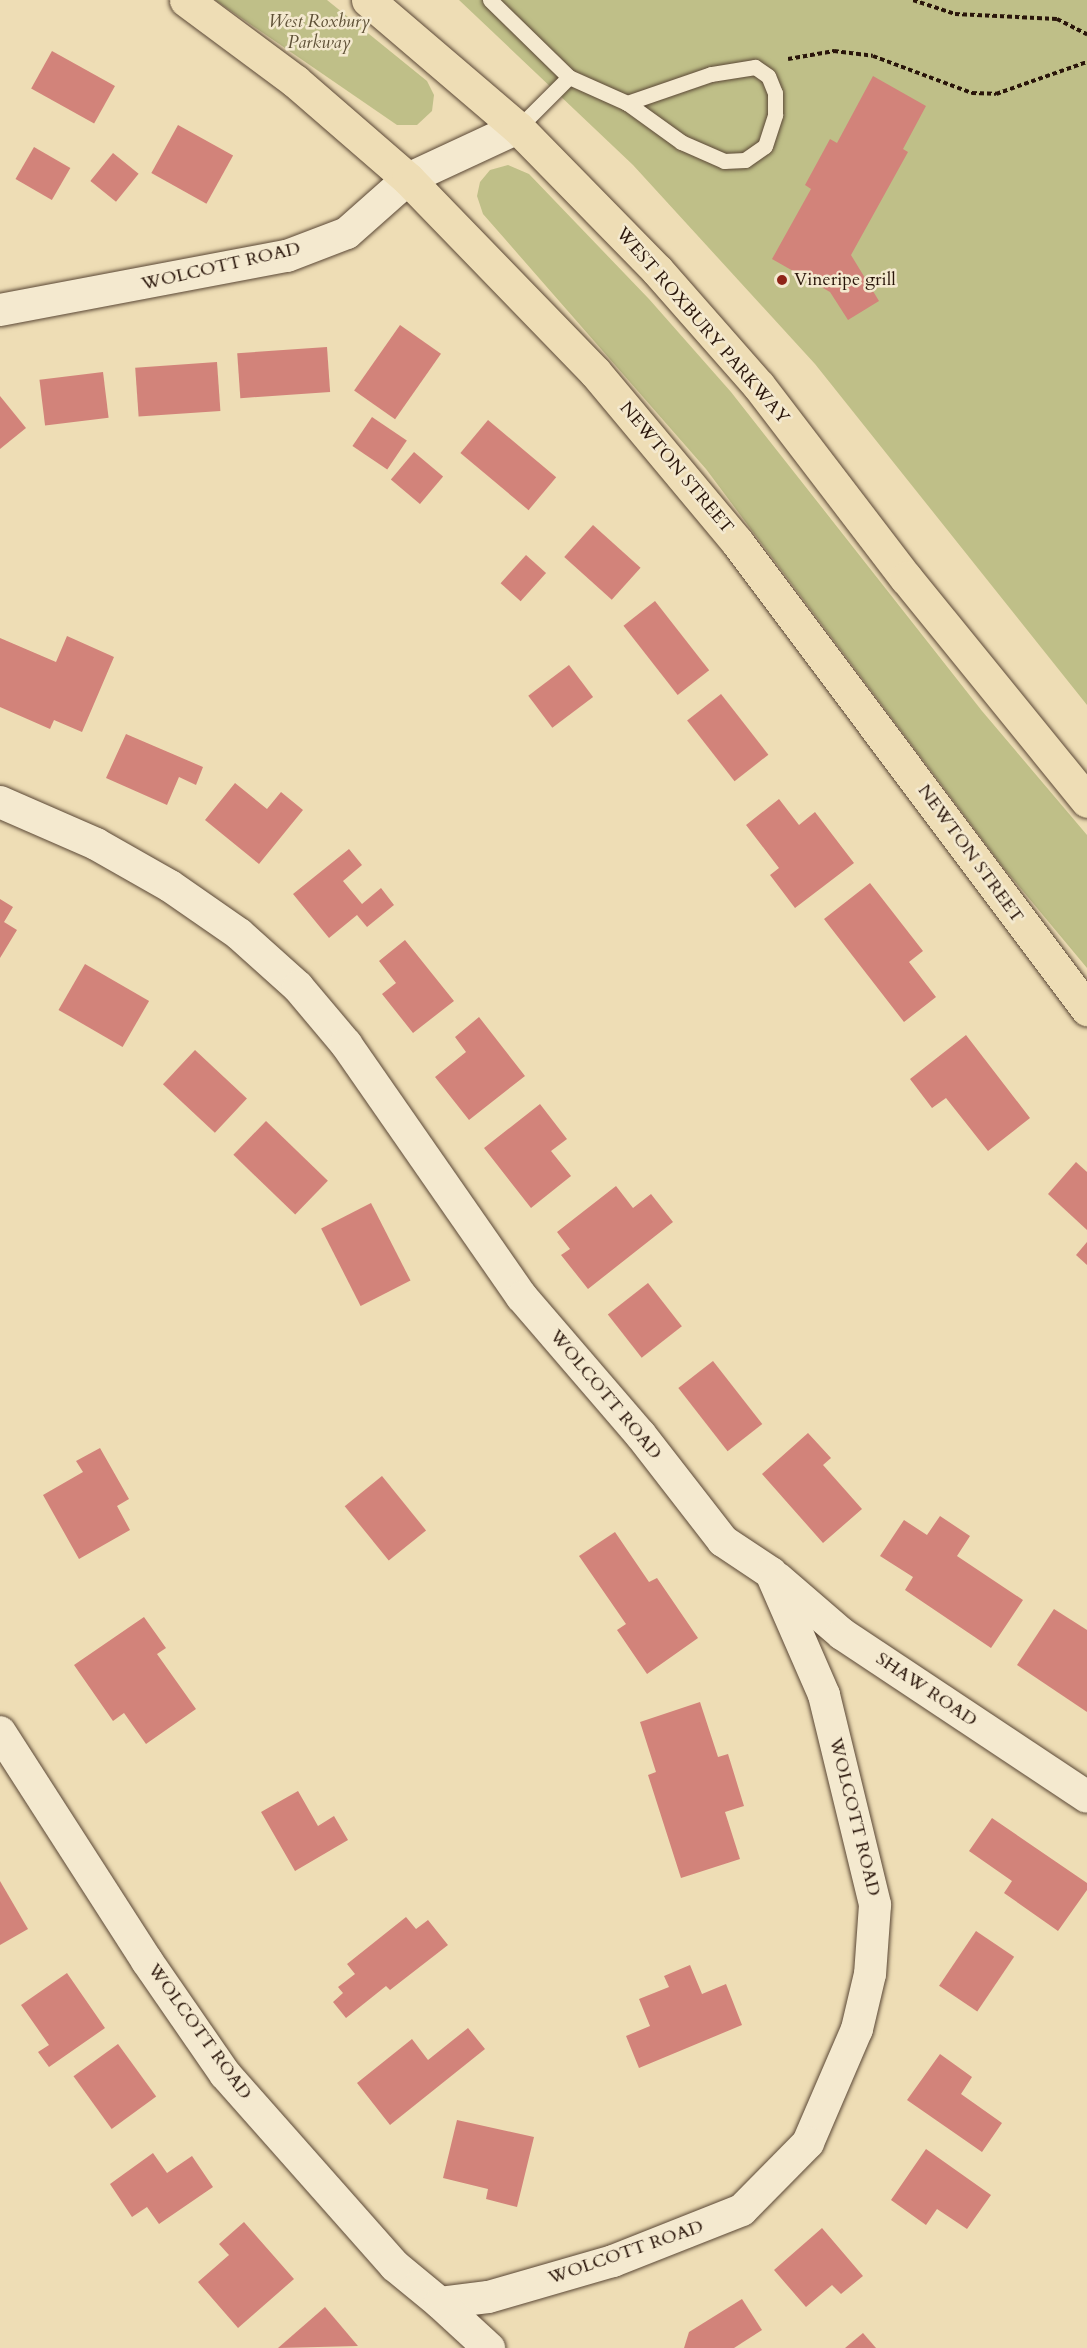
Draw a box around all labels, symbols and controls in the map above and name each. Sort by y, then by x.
park label: West Roxbury Parkway [268,12,370,54]
street label: WEST ROXBURY PARKWAY [611,223,793,429]
street label: WOLCOTT ROAD [139,238,303,296]
place label: Vineripe grill [794,269,896,291]
marker: Vineripe grill [775,273,789,287]
street label: NEWTON STREET [615,398,737,538]
street label: NEWTON STREET [913,781,1027,927]
street label: WOLCOTT ROAD [545,1326,665,1464]
street label: SHAW ROAD [871,1648,981,1732]
street label: WOLCOTT ROAD [824,1736,884,1898]
street label: WOLCOTT ROAD [143,1960,255,2104]
street label: WOLCOTT ROAD [546,2216,706,2290]

